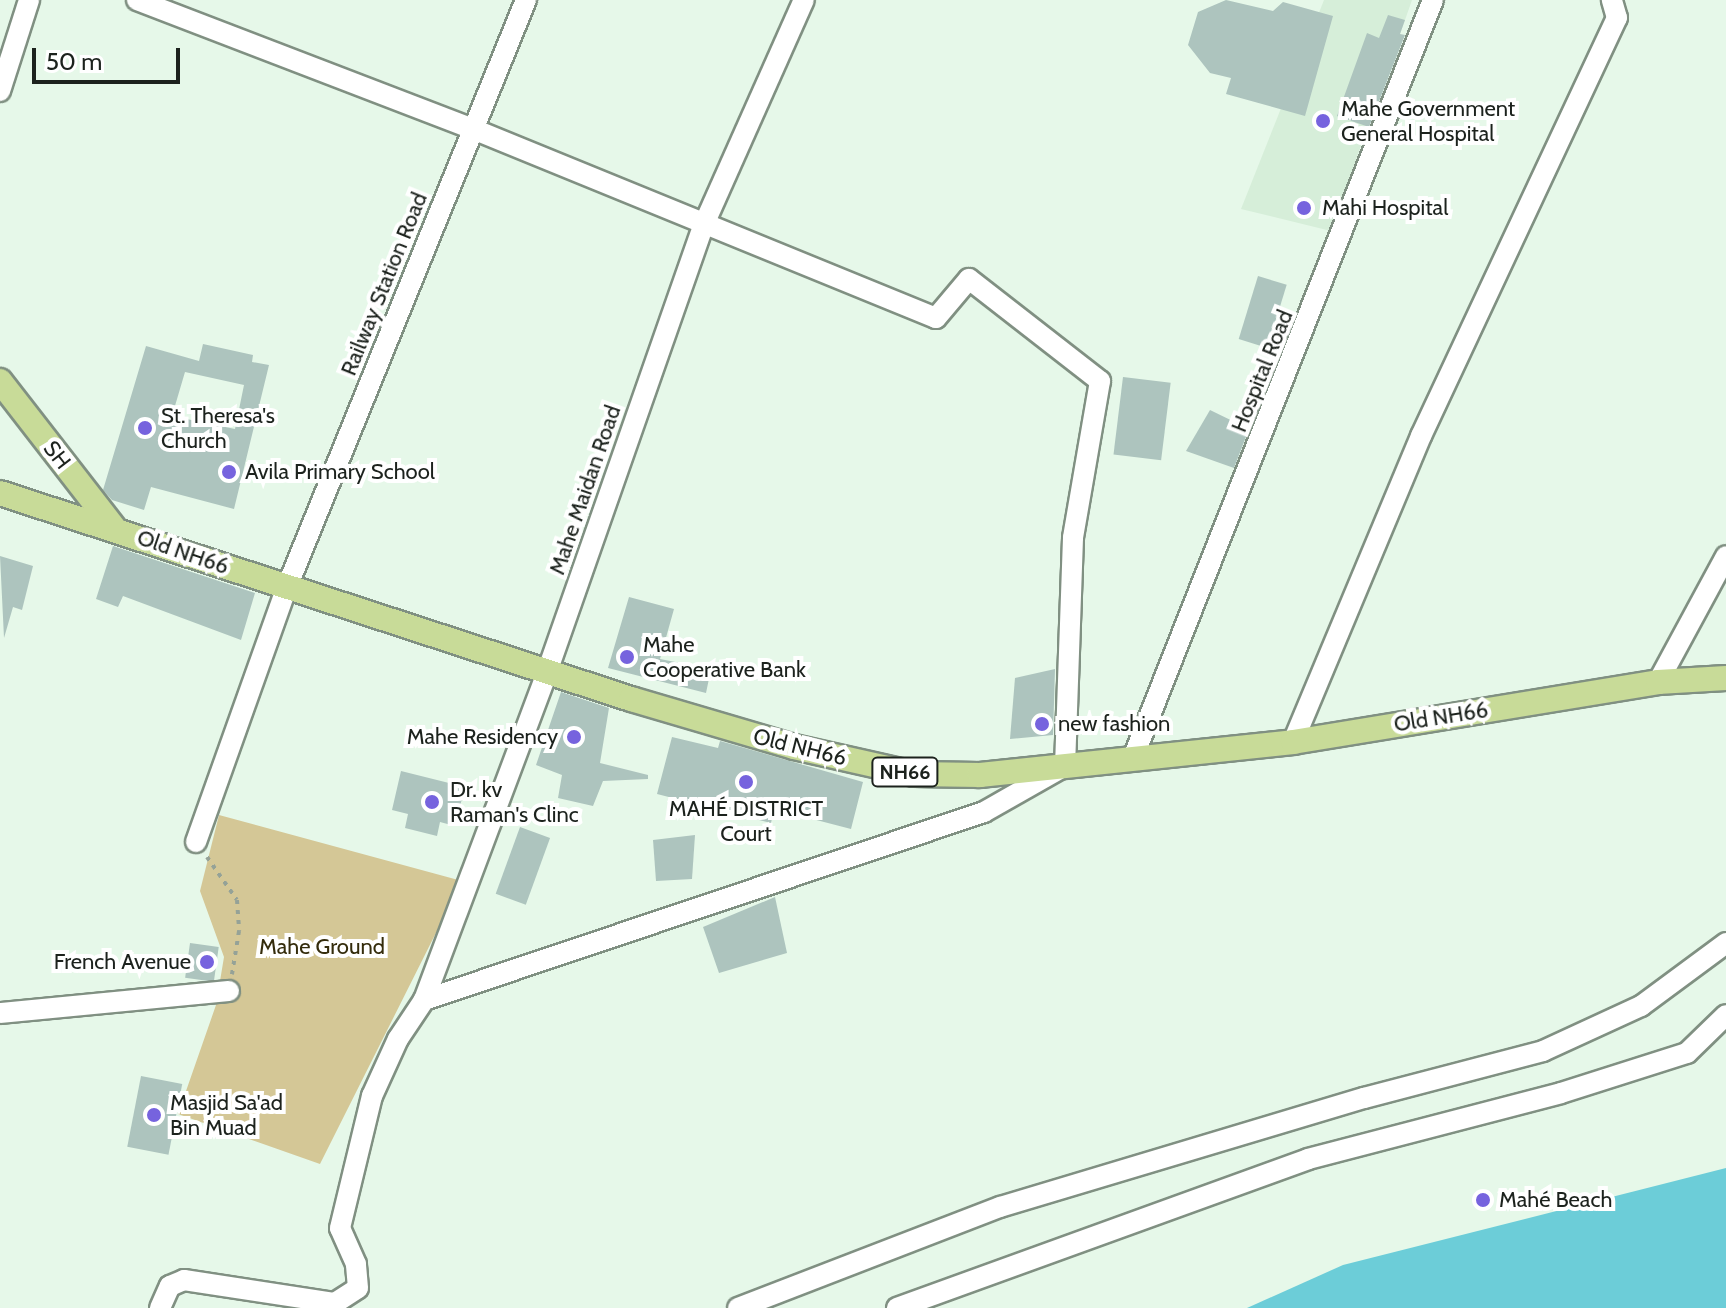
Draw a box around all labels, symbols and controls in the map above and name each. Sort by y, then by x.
scale bar [36,32,184,82]
text: 50 m [46,47,102,76]
place label: Mahe Government General Hospital [1341,95,1515,146]
marker: Mahe Government General Hospital [1312,110,1334,132]
street label: Railway Station Road [335,189,433,379]
place label: Mahi Hospital [1322,195,1448,221]
marker: Mahi Hospital [1293,197,1315,219]
street label: Hospital Road [1226,306,1298,436]
place label: St. Theresa's Church [161,402,275,454]
street label: Mahe Maidan Road [544,402,626,578]
marker: St. Theresa's Church [136,419,154,437]
street label: SH [38,436,76,474]
place label: Avila Primary School [245,459,435,485]
marker: Avila Primary School [220,463,238,481]
street label: Old NH66 [134,524,232,580]
place label: Mahe Cooperative Bank [643,631,806,682]
marker: Mahe Cooperative Bank [618,648,636,666]
street label: Old NH66 [1392,697,1490,737]
place label: new fashion [1058,711,1170,737]
marker: new fashion [1033,715,1051,733]
street label: Old NH66 [751,723,849,771]
place label: Mahe Residency [407,724,558,750]
marker: Mahe Residency [565,728,583,746]
road number: NH66 [871,756,939,788]
marker: MAHÉ DISTRICT Court [737,773,755,791]
place label: Dr. kv Raman's Clinc [450,776,579,828]
marker: Dr. kv Raman's Clinc [421,791,443,813]
place label: MAHÉ DISTRICT Court [669,795,823,846]
park label: Mahe Ground [259,934,385,960]
place label: French Avenue [54,949,191,975]
marker: French Avenue [198,953,216,971]
place label: Masjid Sa'ad Bin Muad [170,1089,283,1140]
marker: Masjid Sa'ad Bin Muad [145,1106,163,1124]
place label: Mahé Beach [1499,1187,1612,1213]
marker: Mahé Beach [1474,1191,1492,1209]

